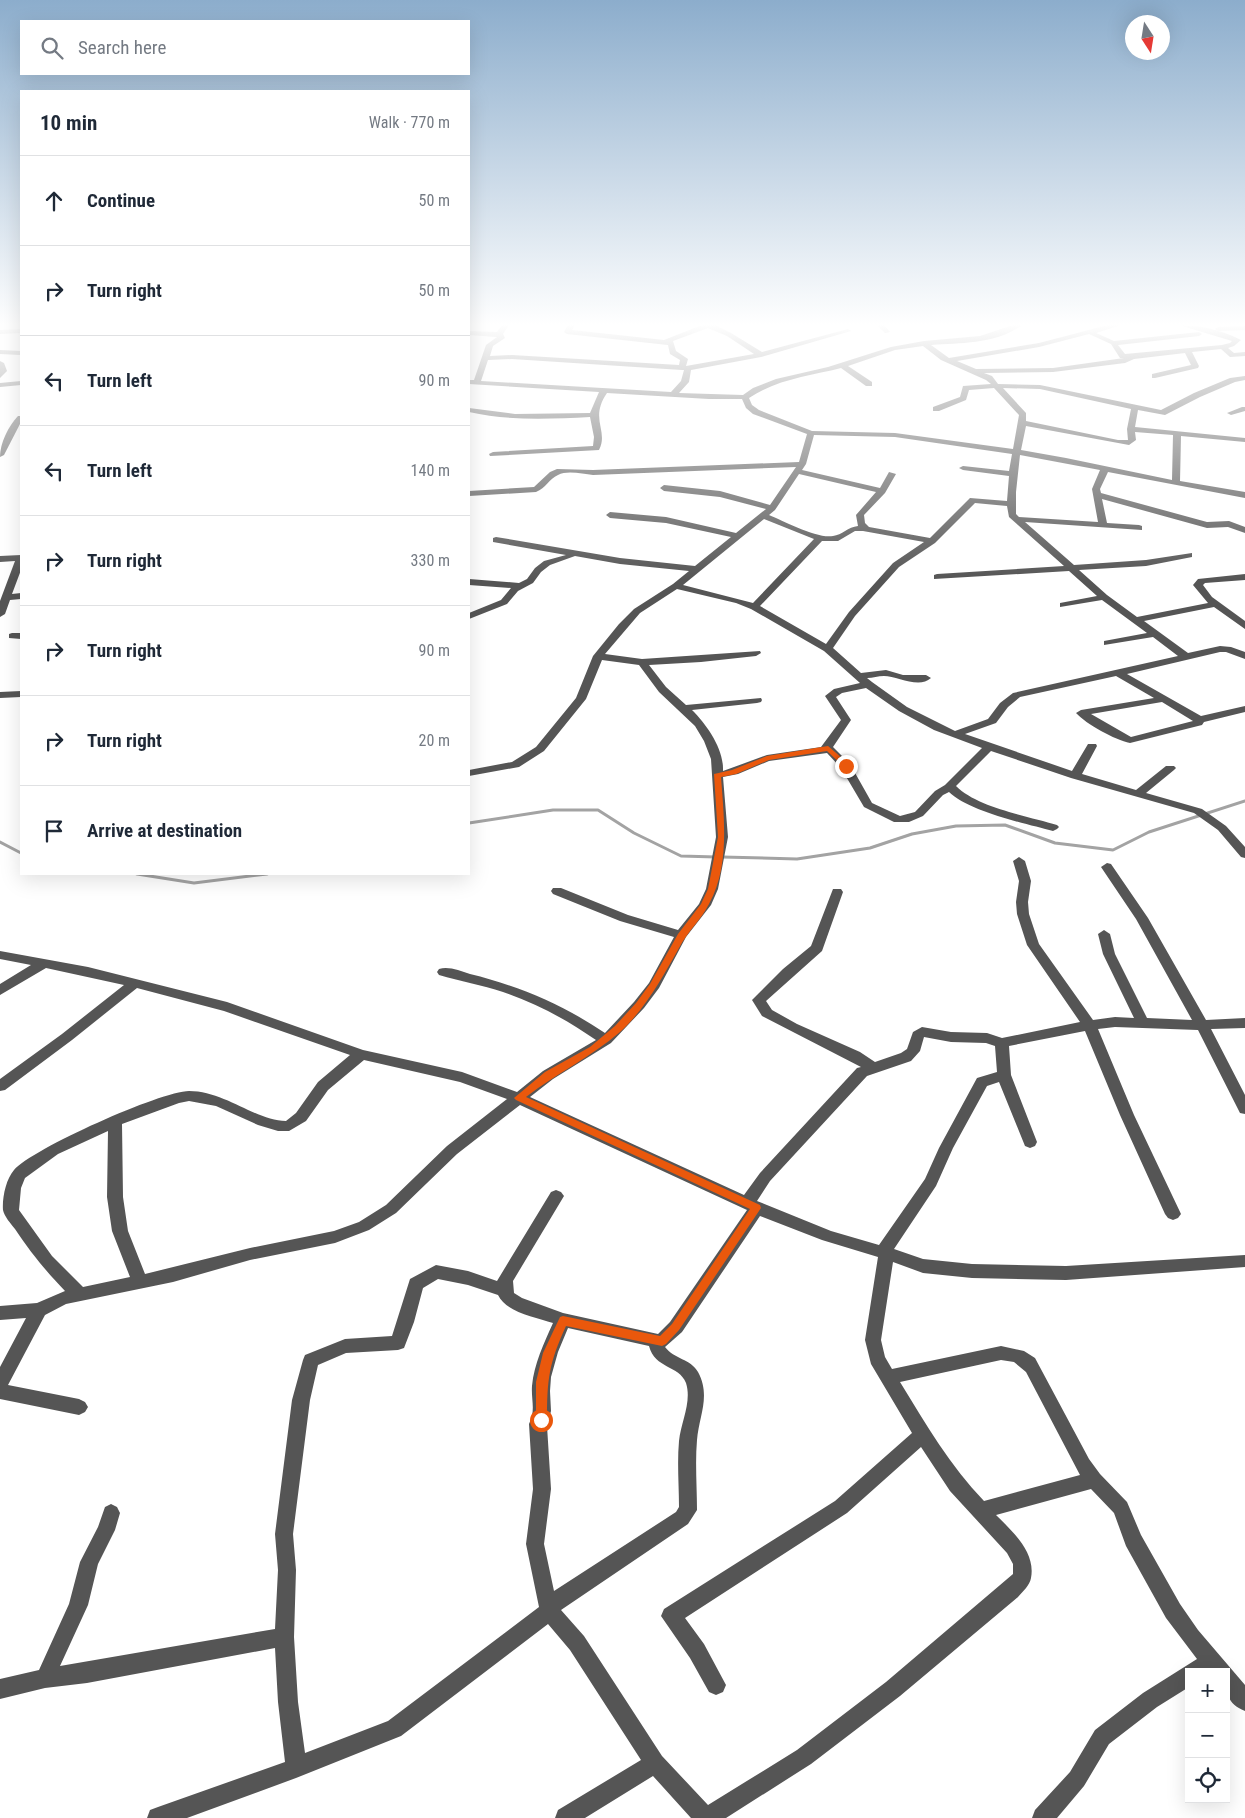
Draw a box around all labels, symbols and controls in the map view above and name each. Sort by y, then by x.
north arrow [1125,15,1170,60]
search box [20,20,470,75]
icon: search [38,34,66,62]
text: Search here [78,36,166,59]
text: 10 min [40,111,97,135]
text: Walk · 770 m [369,113,450,132]
icon: ahead [40,187,68,215]
text: Continue [87,189,155,212]
text: 50 m [418,191,450,210]
icon: right [40,277,68,305]
text: Turn right [87,279,162,302]
text: 50 m [418,281,450,300]
icon: left [40,367,68,395]
text: Turn left [87,369,152,392]
text: 90 m [418,371,450,390]
icon: left [40,457,68,485]
text: Turn left [87,459,152,482]
text: 140 m [411,461,450,480]
icon: right [40,547,68,575]
text: Turn right [87,549,162,572]
text: 330 m [411,551,450,570]
icon: right [40,637,68,665]
text: Turn right [87,639,162,662]
text: 90 m [418,641,450,660]
icon: right [40,727,68,755]
text: Turn right [87,729,162,752]
text: 20 m [418,731,450,750]
route end [835,755,858,778]
icon: arrive [40,817,68,845]
text: Arrive at destination [87,819,242,842]
route start [530,1409,553,1432]
map controls [1185,1668,1230,1803]
button: + [1185,1668,1230,1713]
button: − [1185,1713,1230,1758]
button: locate [1185,1758,1230,1803]

